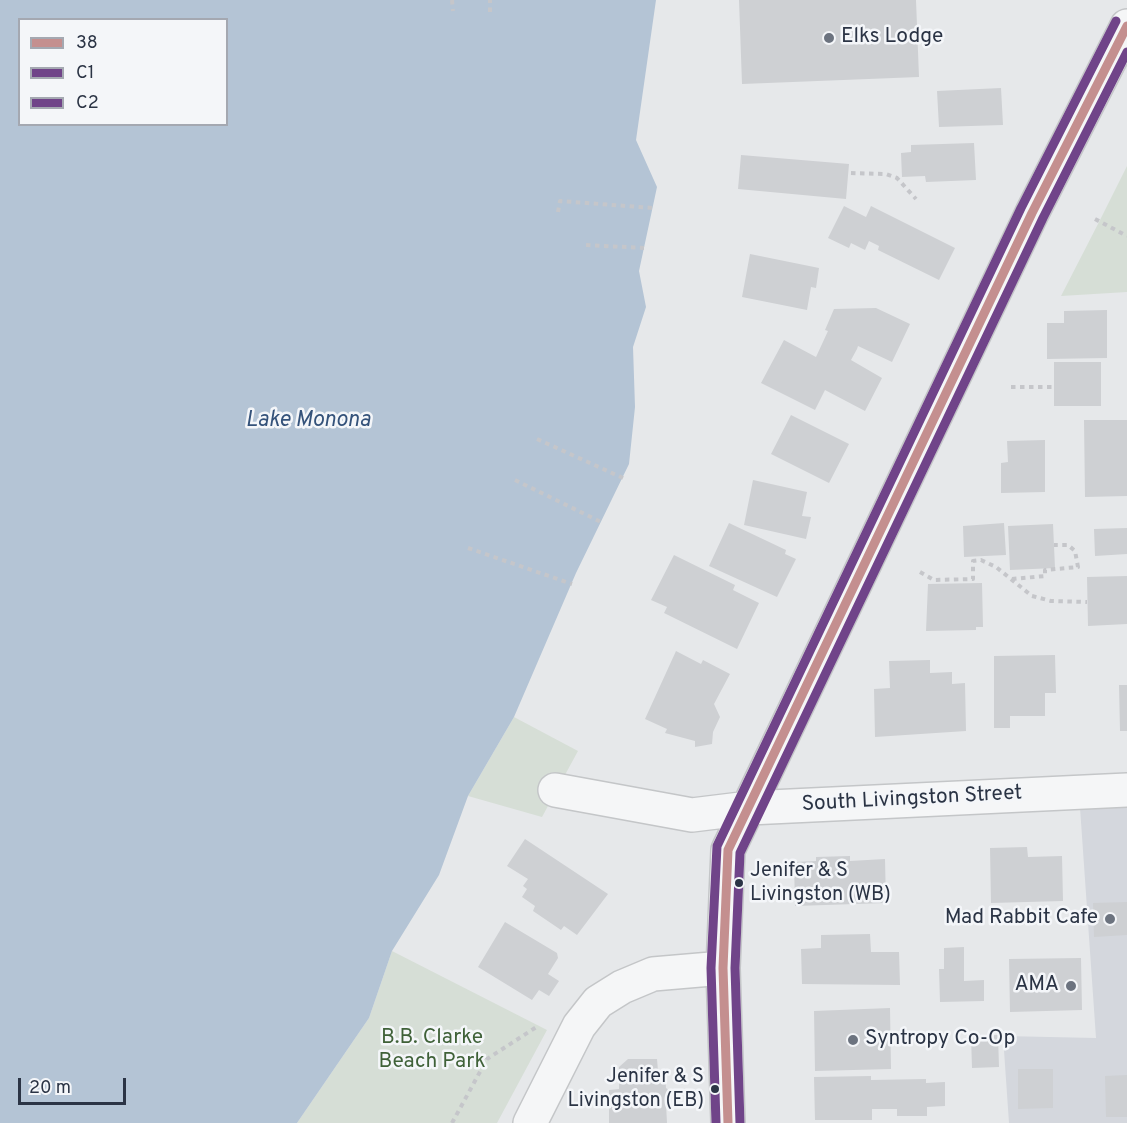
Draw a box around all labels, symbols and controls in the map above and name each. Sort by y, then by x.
legend [18,18,228,126]
place label: Elks Lodge [841,25,943,51]
marker: Elks Lodge [822,31,836,45]
text: 38 [76,32,98,55]
text: C1 [76,62,94,85]
text: C2 [76,92,99,115]
water label: Lake Monona [245,409,371,435]
street label: South Livingston Street [801,782,1023,818]
place label: Jenifer & S Livingston (WB) [750,860,891,907]
marker: Jenifer & S Livingston (WB) [733,877,745,889]
place label: Mad Rabbit Cafe [945,906,1098,932]
marker: Mad Rabbit Cafe [1103,912,1117,926]
place label: AMA [1014,973,1059,999]
marker: AMA [1064,979,1078,993]
park label: B.B. Clarke Beach Park [378,1026,486,1076]
place label: Syntropy Co-Op [865,1027,1015,1053]
marker: Syntropy Co-Op [846,1033,860,1047]
scale bar [21,1066,129,1104]
place label: Jenifer & S Livingston (EB) [568,1066,704,1113]
text: 20 m [29,1077,71,1100]
marker: Jenifer & S Livingston (EB) [709,1083,721,1095]

